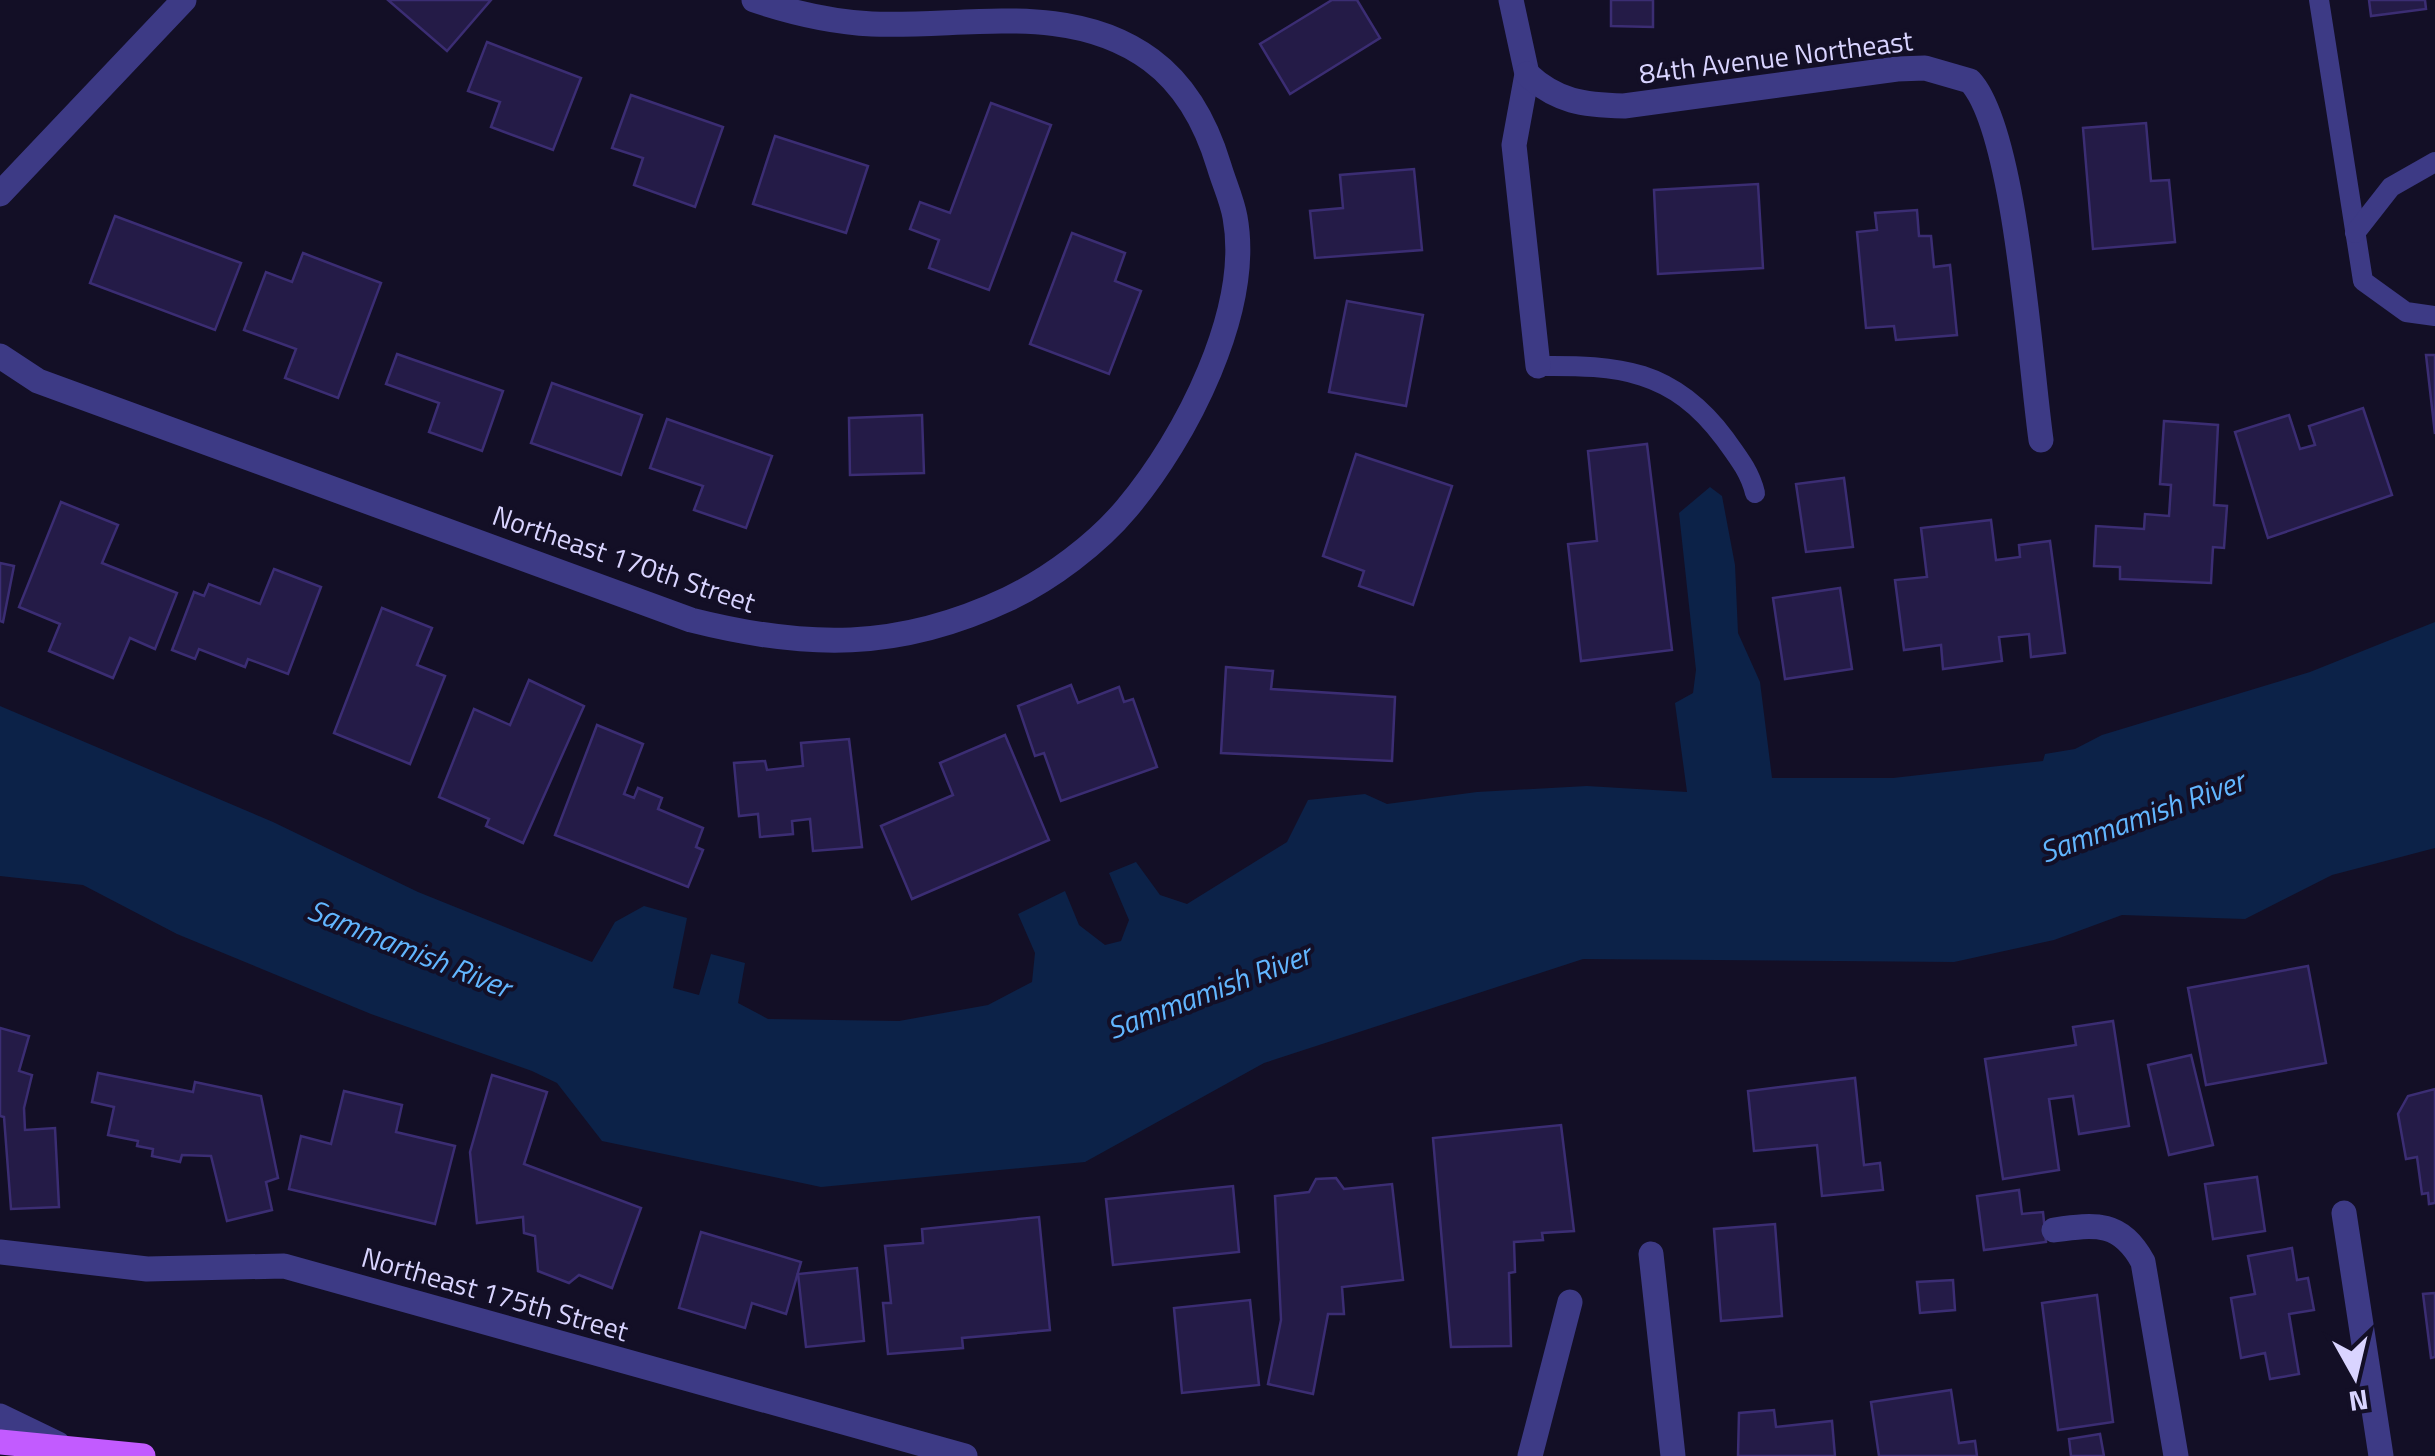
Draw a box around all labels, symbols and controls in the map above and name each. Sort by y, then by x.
street label: 84th Avenue Northeast [1637,18,1915,95]
street label: Northeast 170th Street [487,493,762,624]
water label: Sammamish River [2033,756,2254,874]
water label: Sammamish River [301,886,521,1011]
water label: Sammamish River [1100,930,1321,1051]
street label: Northeast 175th Street [357,1235,634,1352]
north arrow [2305,1326,2405,1426]
text: N [2346,1379,2371,1424]

